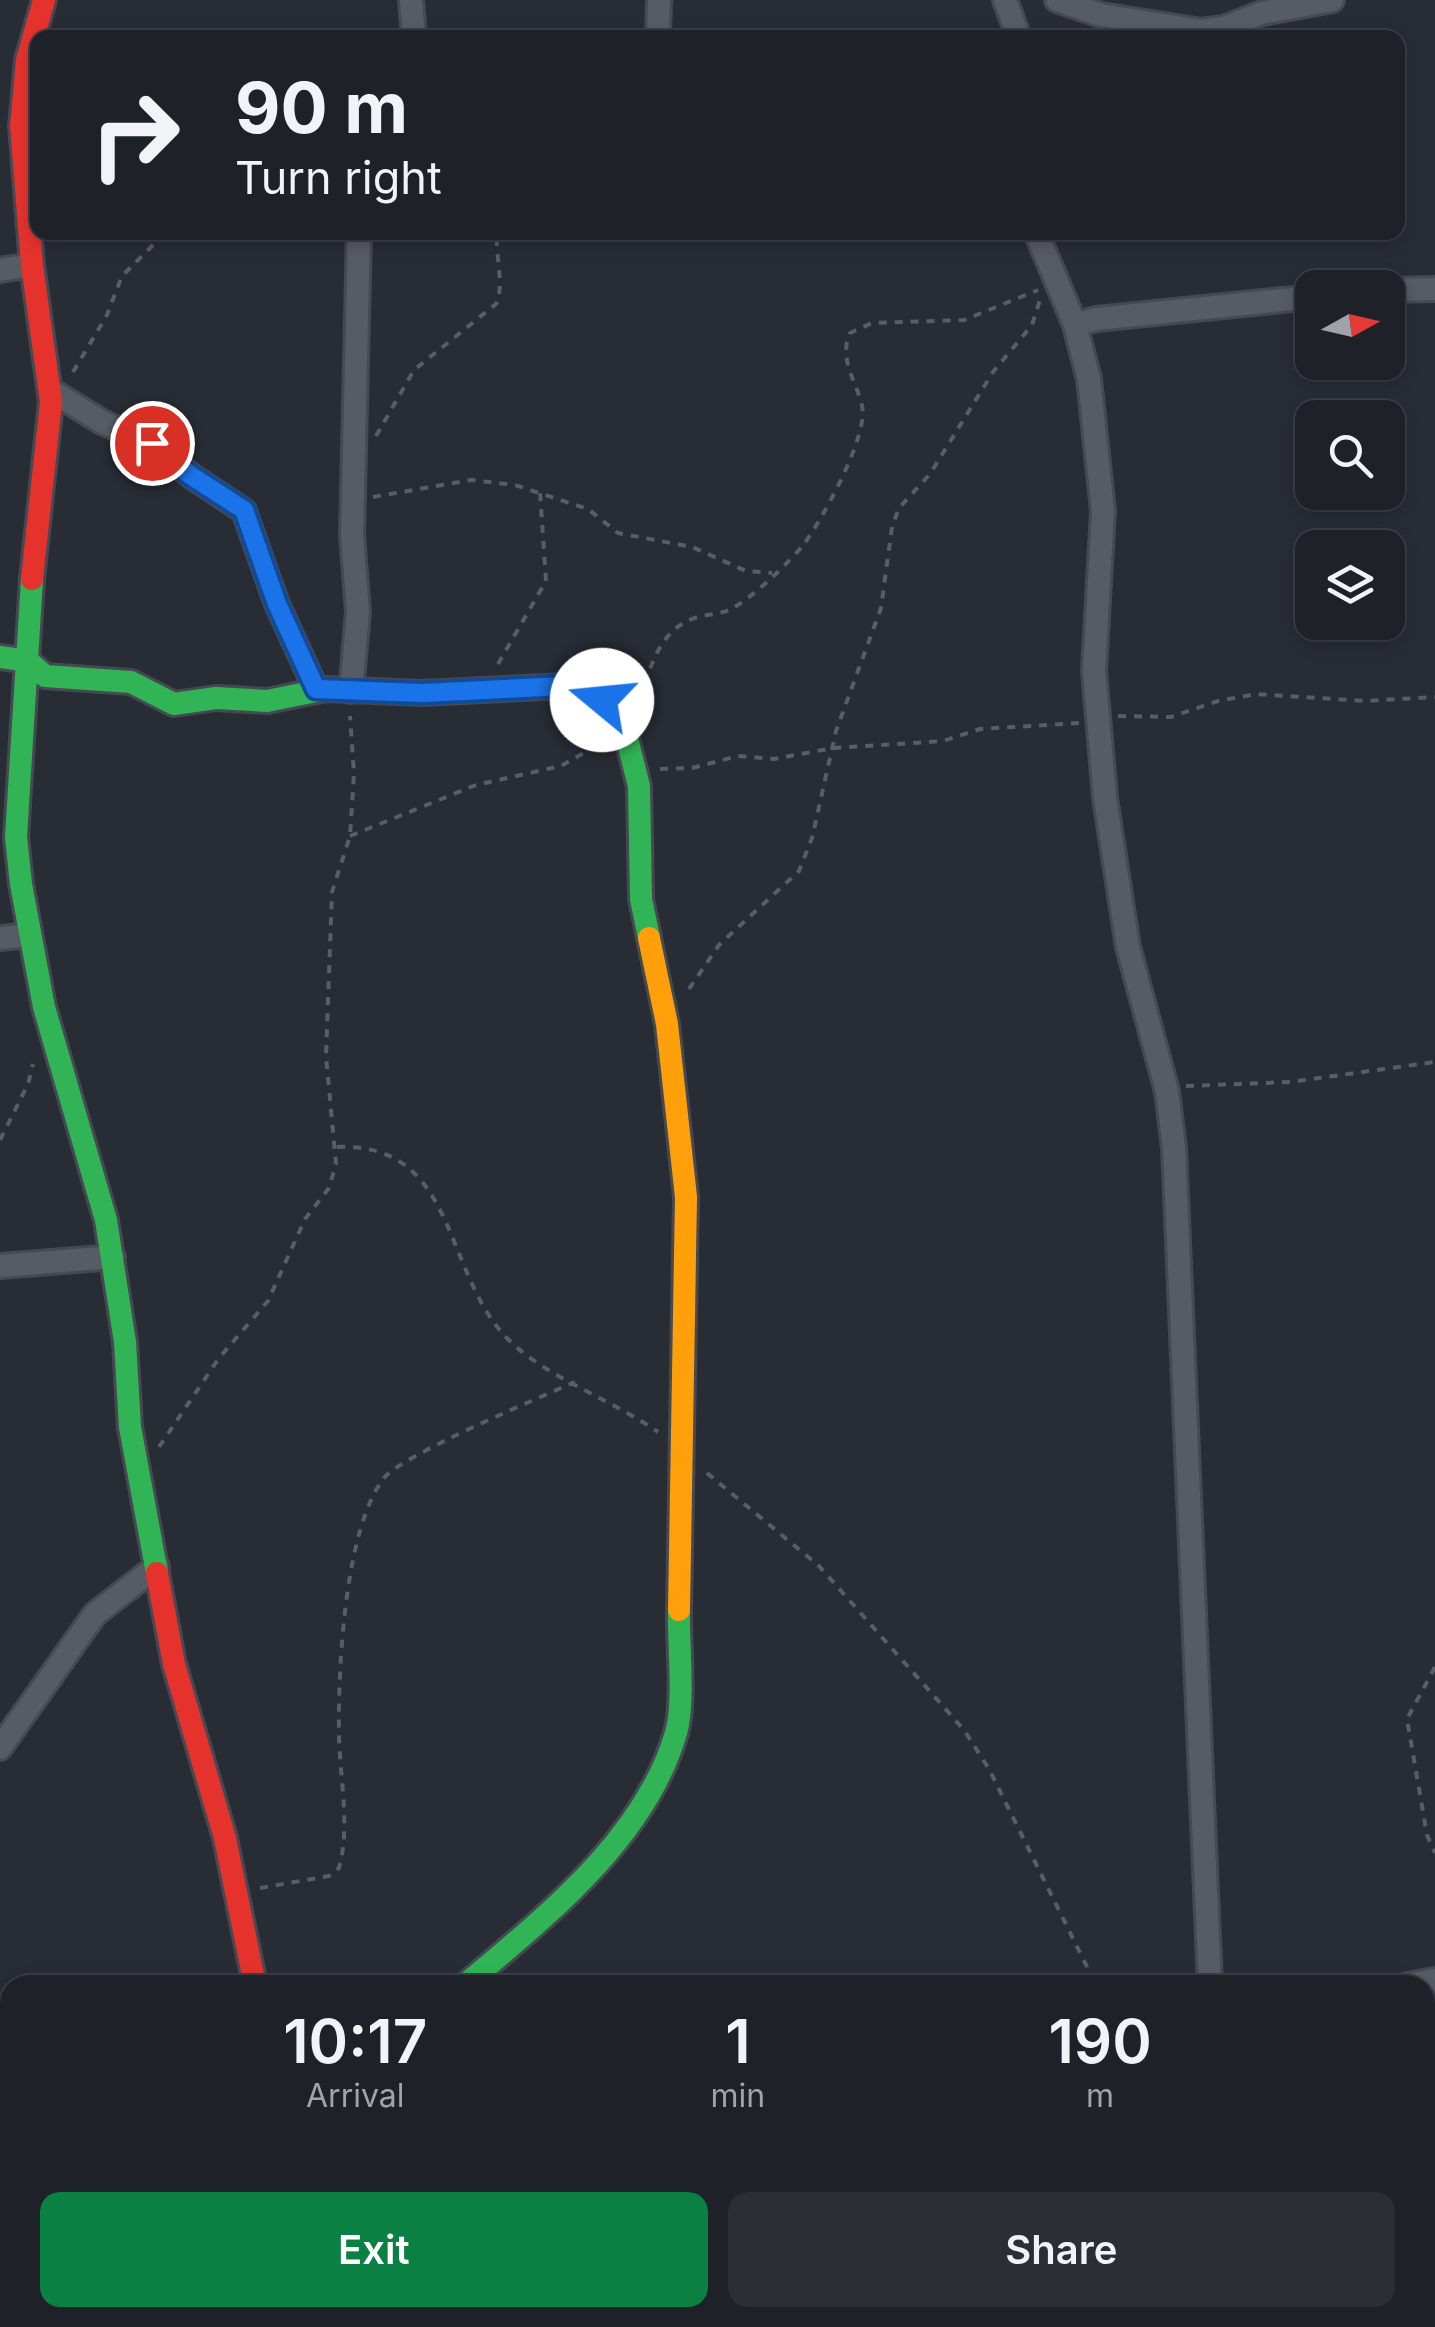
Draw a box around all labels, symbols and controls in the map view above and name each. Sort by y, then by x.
text: 90 m [235,65,408,150]
icon: right [70,70,200,200]
text: Turn right [235,150,442,205]
north arrow [1295,270,1405,380]
map controls [1295,270,1405,640]
button: search [1295,400,1405,510]
pin [110,401,195,486]
icon: arrive [125,416,180,471]
button: layers [1295,530,1405,640]
position arrow [550,648,654,752]
text: 10:17 [283,2005,427,2077]
text: 1 [725,2005,751,2077]
text: 190 [1048,2005,1152,2077]
text: Arrival [306,2076,404,2115]
text: min [711,2076,765,2115]
text: m [1086,2076,1114,2115]
button: Exit [40,2192,708,2307]
button: Share [728,2192,1395,2307]

